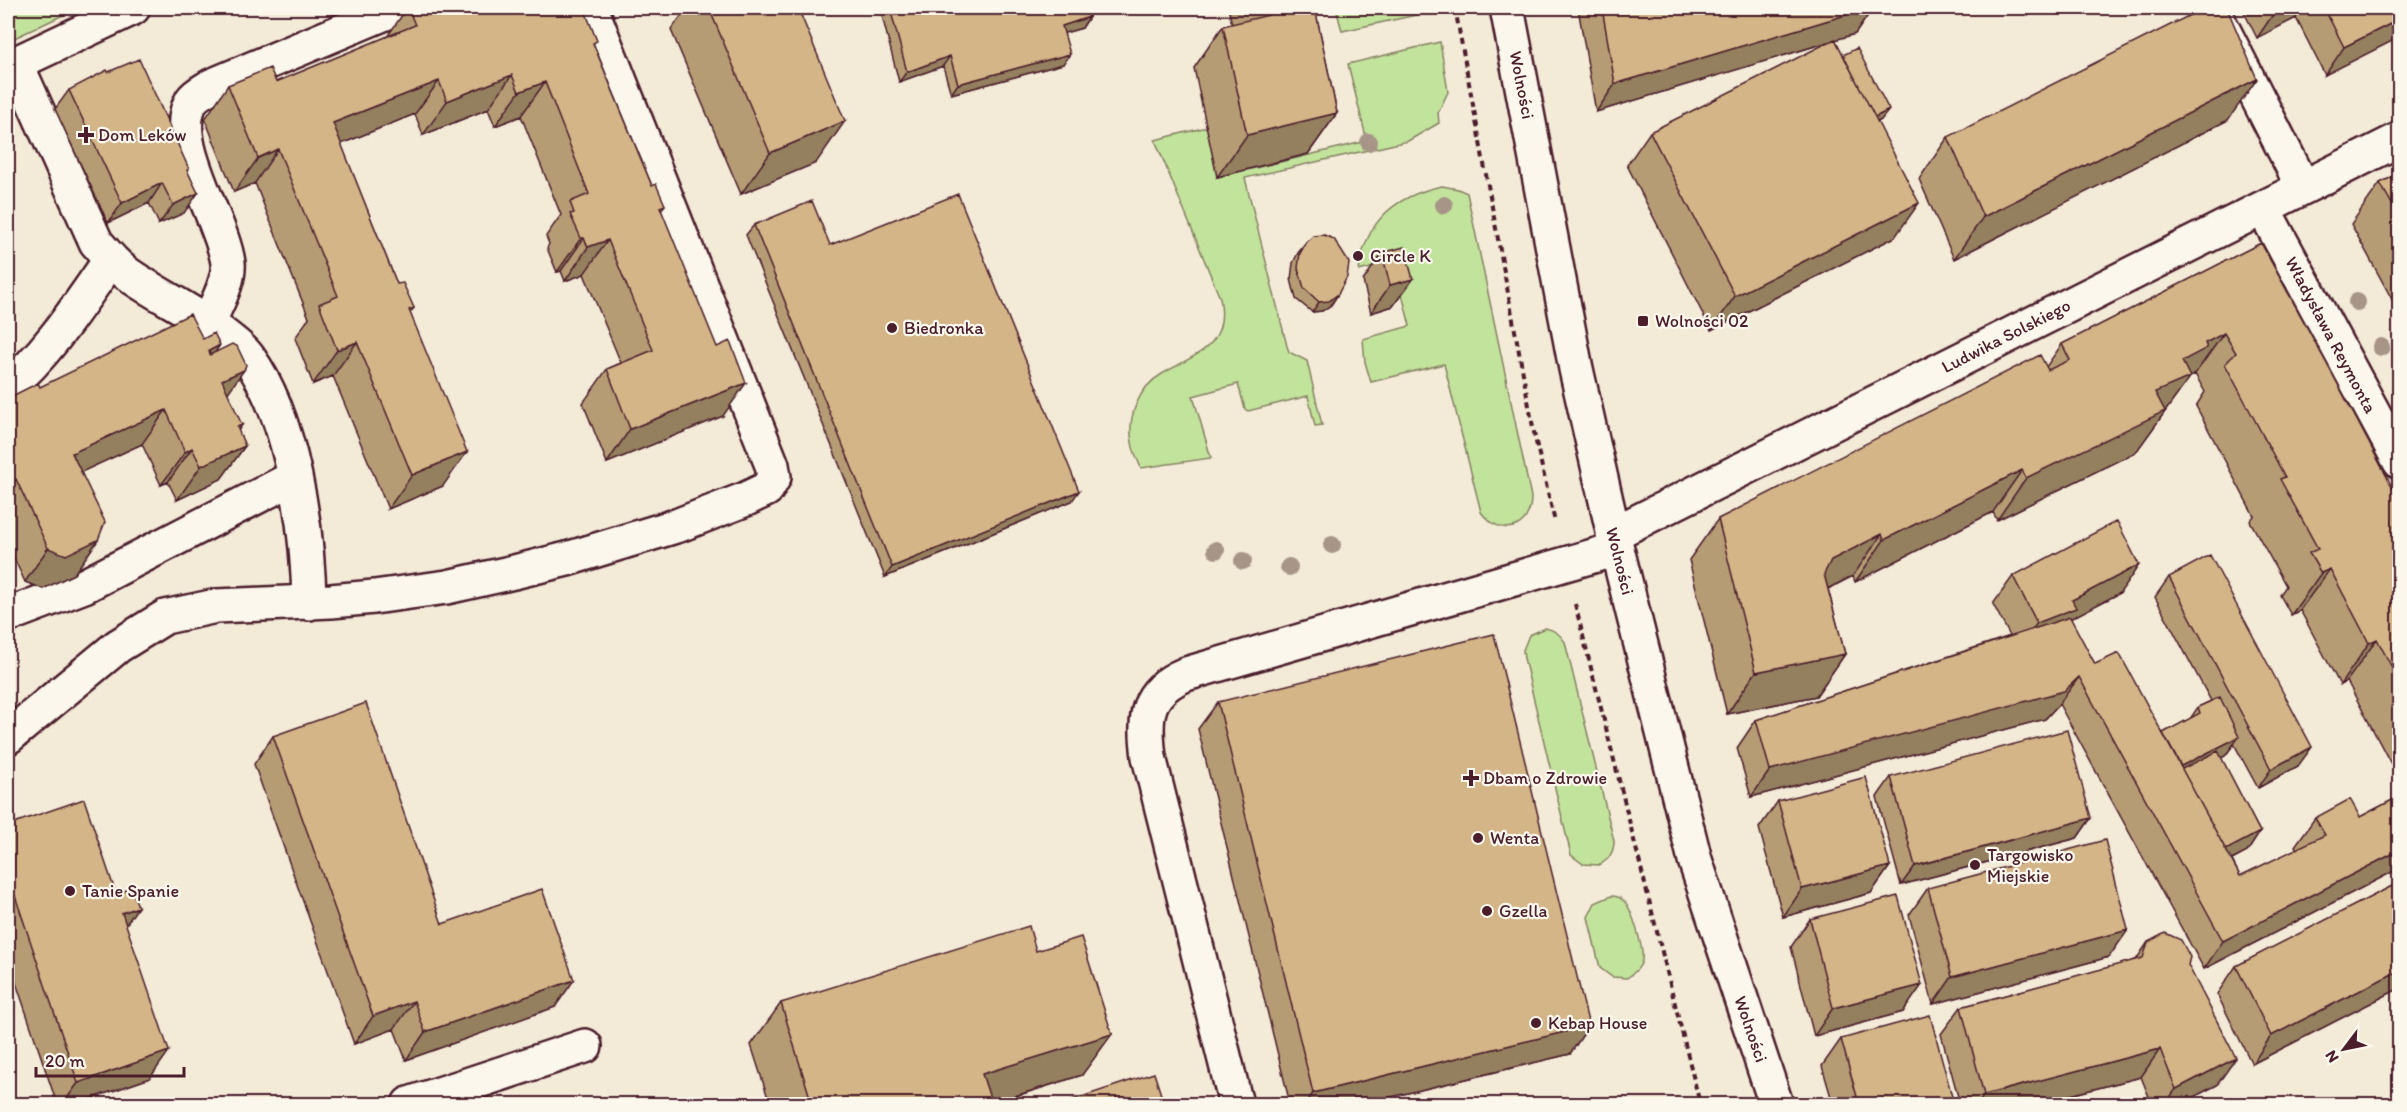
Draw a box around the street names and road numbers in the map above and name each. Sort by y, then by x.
street label: Wolności [1505,49,1539,121]
street label: Władysława Reymonta [2280,253,2382,418]
street label: Ludwika Solskiego [1938,294,2074,378]
street label: Wolności [1601,525,1639,597]
street label: Wolności [1729,993,1773,1065]

